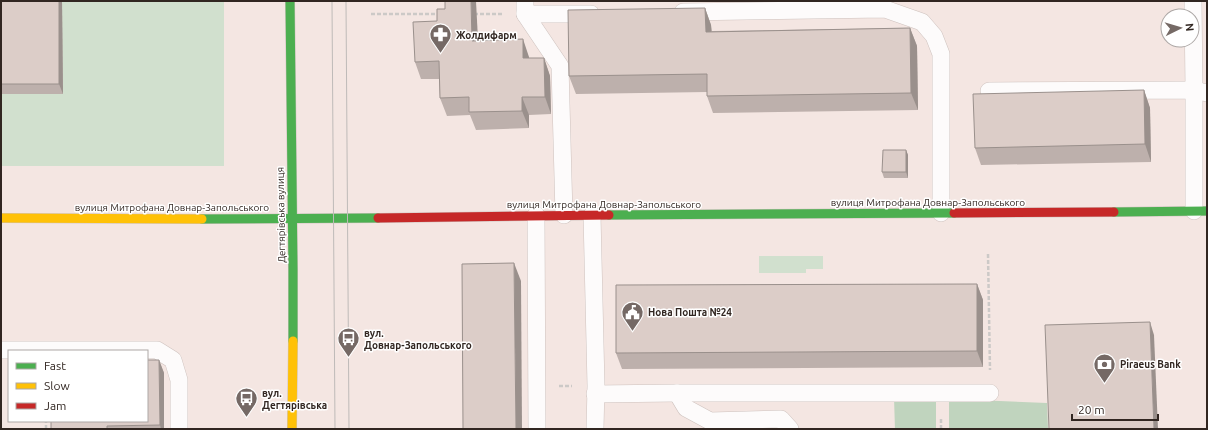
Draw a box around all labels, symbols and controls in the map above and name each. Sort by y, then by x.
north arrow [1160,8,1200,48]
pharmacy icon: Жолдифарм [427,22,453,55]
text: N [1184,23,1196,32]
place label: Жолдифарм [456,30,517,41]
street label: Дегтярівська вулиця [275,167,287,263]
street label: вулиця Митрофана Довнар-Запольського [831,197,1025,208]
street label: вулиця Митрофана Довнар-Запольського [507,199,701,210]
street label: вулиця Митрофана Довнар-Запольського [75,202,269,213]
public building icon: Нова Пошта №24 [619,299,645,332]
place label: Нова Пошта №24 [648,307,732,318]
bus stop icon: вул. Довнар-Запольського [335,326,361,359]
place label: вул. Довнар-Запольського [364,328,472,351]
legend [8,350,148,422]
bank icon: Piraeus Bank [1091,351,1117,384]
text: Fast [44,359,66,372]
place label: Piraeus Bank [1120,359,1181,370]
text: Slow [44,379,70,392]
bus stop icon: вул. Дегтярівська [234,386,260,419]
place label: вул. Дегтярівська [262,388,327,411]
scale bar [1072,396,1158,422]
text: Jam [44,399,66,412]
text: 20 m [1078,403,1105,416]

